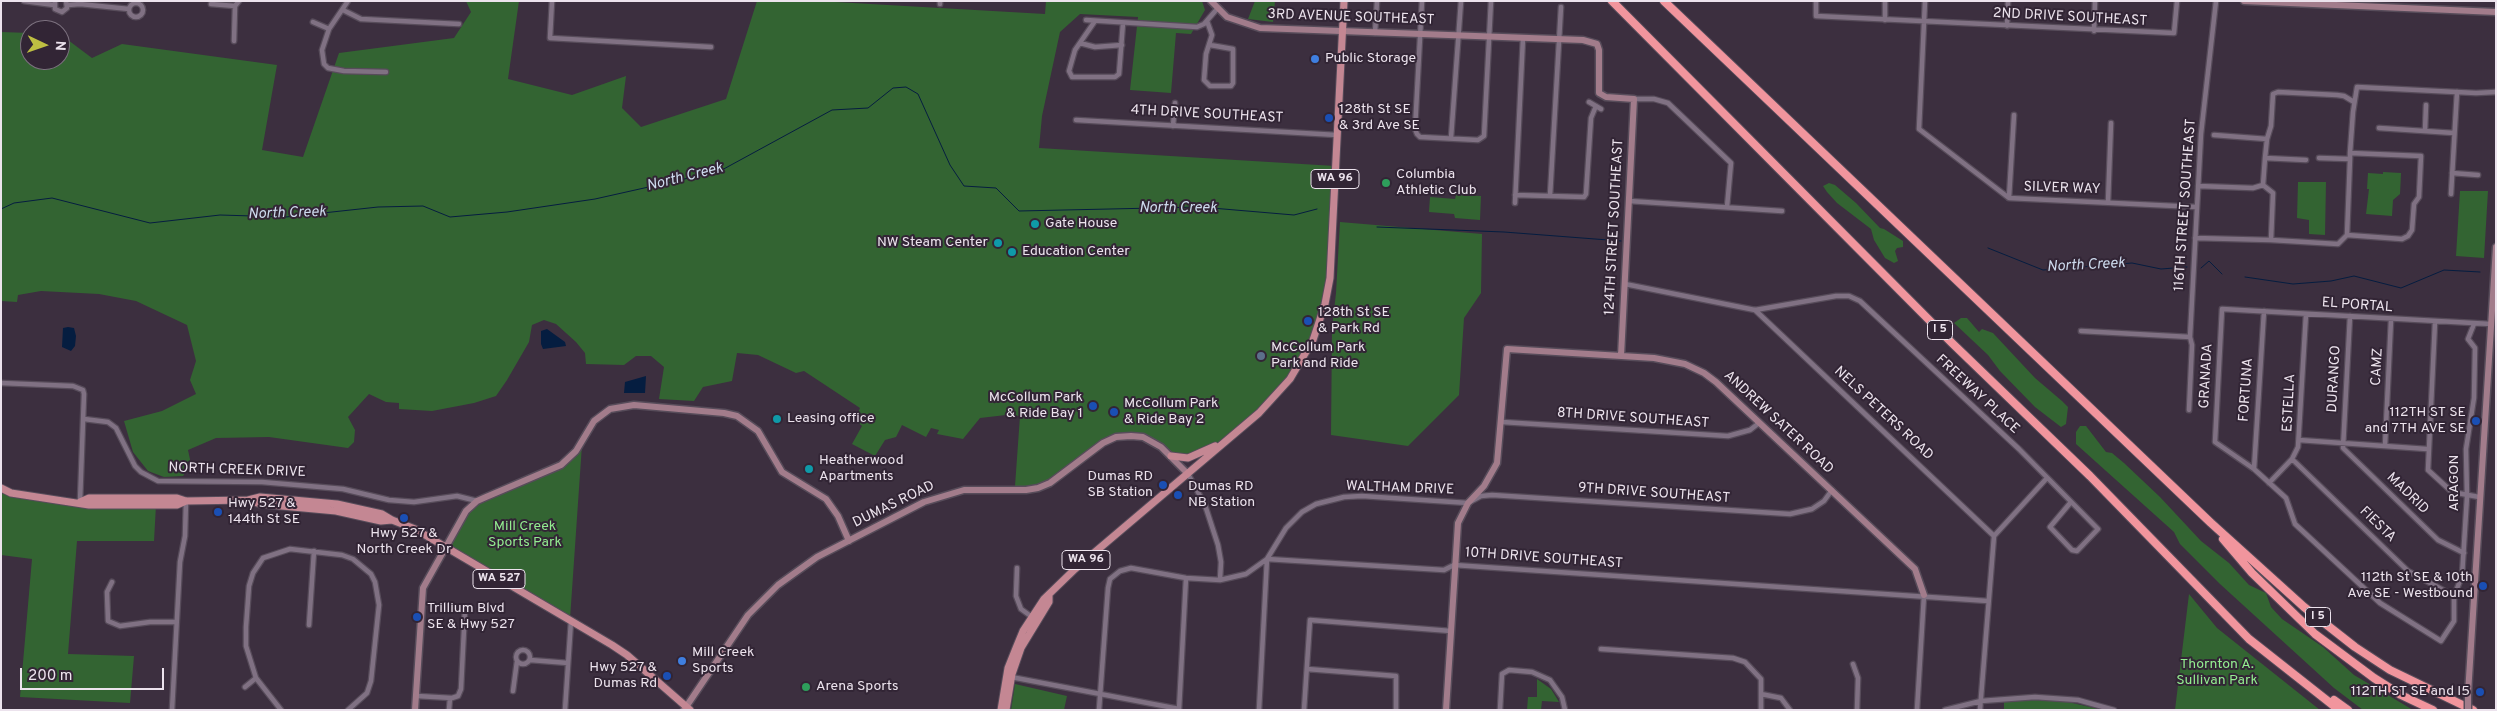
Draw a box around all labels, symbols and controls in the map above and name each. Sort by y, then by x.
street label: 2ND DRIVE SOUTHEAST [1992,6,2148,30]
street label: 3RD AVENUE SOUTHEAST [1267,7,1435,29]
north arrow [20,20,70,70]
text: N [51,40,68,51]
place label: Public Storage [1325,51,1416,67]
marker: Public Storage [1309,53,1321,65]
place label: 128th St SE & 3rd Ave SE [1339,102,1420,134]
street label: 4TH DRIVE SOUTHEAST [1130,103,1284,127]
marker: 128th St SE & 3rd Ave SE [1323,112,1335,124]
street label: 116TH STREET SOUTHEAST [2172,118,2200,292]
street label: 124TH STREET SOUTHEAST [1602,138,1628,316]
water label: North Creek [645,160,725,196]
place label: Columbia Athletic Club [1396,167,1477,200]
road number: WA 96 [1311,170,1359,188]
marker: Columbia Athletic Club [1380,177,1392,189]
street label: SILVER WAY [2023,179,2101,199]
water label: North Creek [1139,200,1217,218]
water label: North Creek [248,204,326,224]
place label: Gate House [1045,216,1117,232]
marker: Gate House [1029,218,1041,230]
place label: NW Steam Center [877,235,988,251]
marker: NW Steam Center [992,237,1004,249]
place label: Education Center [1022,244,1130,260]
marker: Education Center [1006,246,1018,258]
water label: North Creek [2046,255,2126,277]
street label: EL PORTAL [2321,295,2393,317]
place label: 128th St SE & Park Rd [1318,305,1390,338]
marker: 128th St SE & Park Rd [1302,315,1314,327]
road number: I 5 [1928,320,1952,340]
place label: McCollum Park Park and Ride [1271,340,1365,372]
street label: GRANADA [2197,343,2217,409]
street label: DURANGO [2325,345,2345,413]
street label: CAMZ [2369,348,2387,386]
marker: McCollum Park Park and Ride [1255,350,1267,362]
street label: FREEWAY PLACE [1932,352,2022,438]
street label: FORTUNA [2236,357,2258,423]
street label: NELS PETERS ROAD [1830,364,1936,464]
street label: ANDREW SATER ROAD [1720,368,1836,478]
street label: ESTELLA [2280,374,2300,432]
place label: McCollum Park & Ride Bay 1 [989,390,1083,422]
place label: McCollum Park & Ride Bay 2 [1124,396,1218,428]
marker: McCollum Park & Ride Bay 1 [1087,400,1099,412]
street label: 8TH DRIVE SOUTHEAST [1556,405,1710,433]
place label: 112TH ST SE and 7TH AVE SE [2365,405,2466,438]
marker: McCollum Park & Ride Bay 2 [1108,406,1120,418]
place label: Leasing office [787,411,874,427]
marker: Leasing office [771,413,783,425]
marker: 112TH ST SE and 7TH AVE SE [2470,415,2482,427]
place label: Heatherwood Apartments [819,453,904,486]
street label: ARAGON [2447,455,2463,511]
street label: NORTH CREEK DRIVE [168,460,306,482]
marker: Heatherwood Apartments [803,463,815,475]
place label: Dumas RD SB Station [1087,469,1153,502]
street label: MADRID [2382,470,2432,518]
street label: DUMAS ROAD [850,478,938,532]
marker: Dumas RD SB Station [1157,479,1169,491]
place label: Dumas RD NB Station [1188,479,1255,512]
street label: WALTHAM DRIVE [1346,479,1454,499]
street label: 9TH DRIVE SOUTHEAST [1577,480,1731,508]
marker: Dumas RD NB Station [1172,489,1184,501]
place label: Hwy 527 & 144th St SE [228,496,300,528]
street label: FIESTA [2355,504,2399,546]
marker: Hwy 527 & 144th St SE [212,506,224,518]
marker: Hwy 527 & North Creek Dr [398,512,410,524]
park label: Mill Creek Sports Park [488,519,562,552]
place label: Hwy 527 & North Creek Dr [357,526,451,558]
street label: 10TH DRIVE SOUTHEAST [1464,545,1624,573]
road number: WA 96 [1062,550,1110,570]
road number: WA 527 [473,570,525,588]
place label: 112th St SE & 10th Ave SE - Westbound [2347,570,2473,602]
marker: 112th St SE & 10th Ave SE - Westbound [2477,580,2489,592]
place label: Trillium Blvd SE & Hwy 527 [427,601,515,634]
road number: I 5 [2306,608,2330,626]
marker: Trillium Blvd SE & Hwy 527 [411,611,423,623]
place label: Mill Creek Sports [692,645,754,678]
marker: Mill Creek Sports [676,655,688,667]
park label: Thornton A. Sullivan Park [2176,657,2258,690]
scale bar [22,658,166,690]
place label: Hwy 527 & Dumas Rd [589,660,657,692]
text: 200 m [28,667,73,686]
marker: Hwy 527 & Dumas Rd [661,670,673,682]
place label: Arena Sports [816,679,899,695]
marker: Arena Sports [800,681,812,693]
place label: 112TH ST SE and I5 [2351,684,2470,700]
marker: 112TH ST SE and I5 [2474,686,2486,698]

